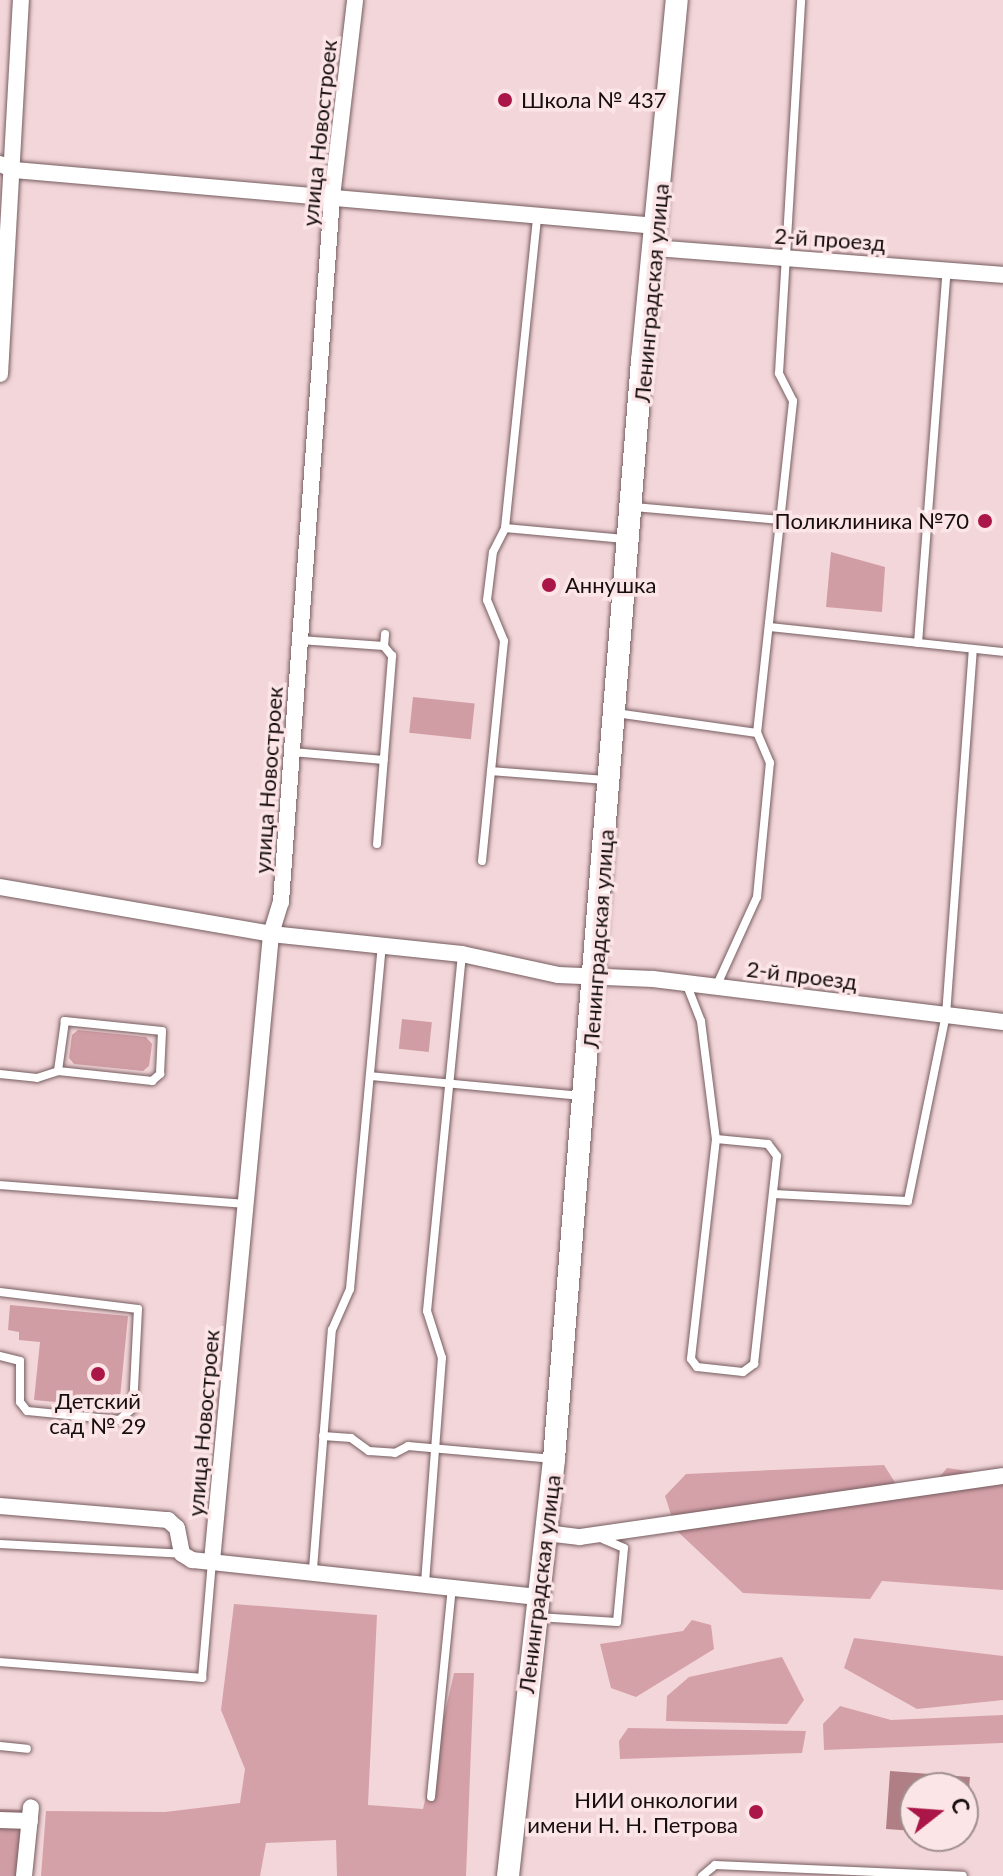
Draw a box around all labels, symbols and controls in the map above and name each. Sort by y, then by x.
street label: улица Новостроек [296,38,342,228]
place label: Школа № 437 [521,87,666,113]
marker: Школа № 437 [496,91,514,109]
street label: Ленинградская улица [628,182,674,404]
street label: 2-й проезд [774,222,886,256]
place label: Поликлиника №70 [775,508,969,534]
marker: Поликлиника №70 [976,512,994,530]
place label: Аннушка [565,572,656,598]
marker: Аннушка [540,576,558,594]
street label: улица Новостроек [248,686,288,874]
street label: Ленинградская улица [577,828,619,1050]
street label: 2-й проезд [745,955,859,995]
street label: улица Новостроек [182,1328,224,1518]
marker: Детский сад № 29 [89,1365,107,1383]
place label: Детский сад № 29 [49,1387,147,1438]
street label: Ленинградская улица [513,1473,565,1695]
north arrow [899,1772,979,1852]
place label: НИИ онкологии имени Н. Н. Петрова [527,1786,738,1838]
text: С [945,1795,976,1816]
marker: НИИ онкологии имени Н. Н. Петрова [745,1801,767,1823]

